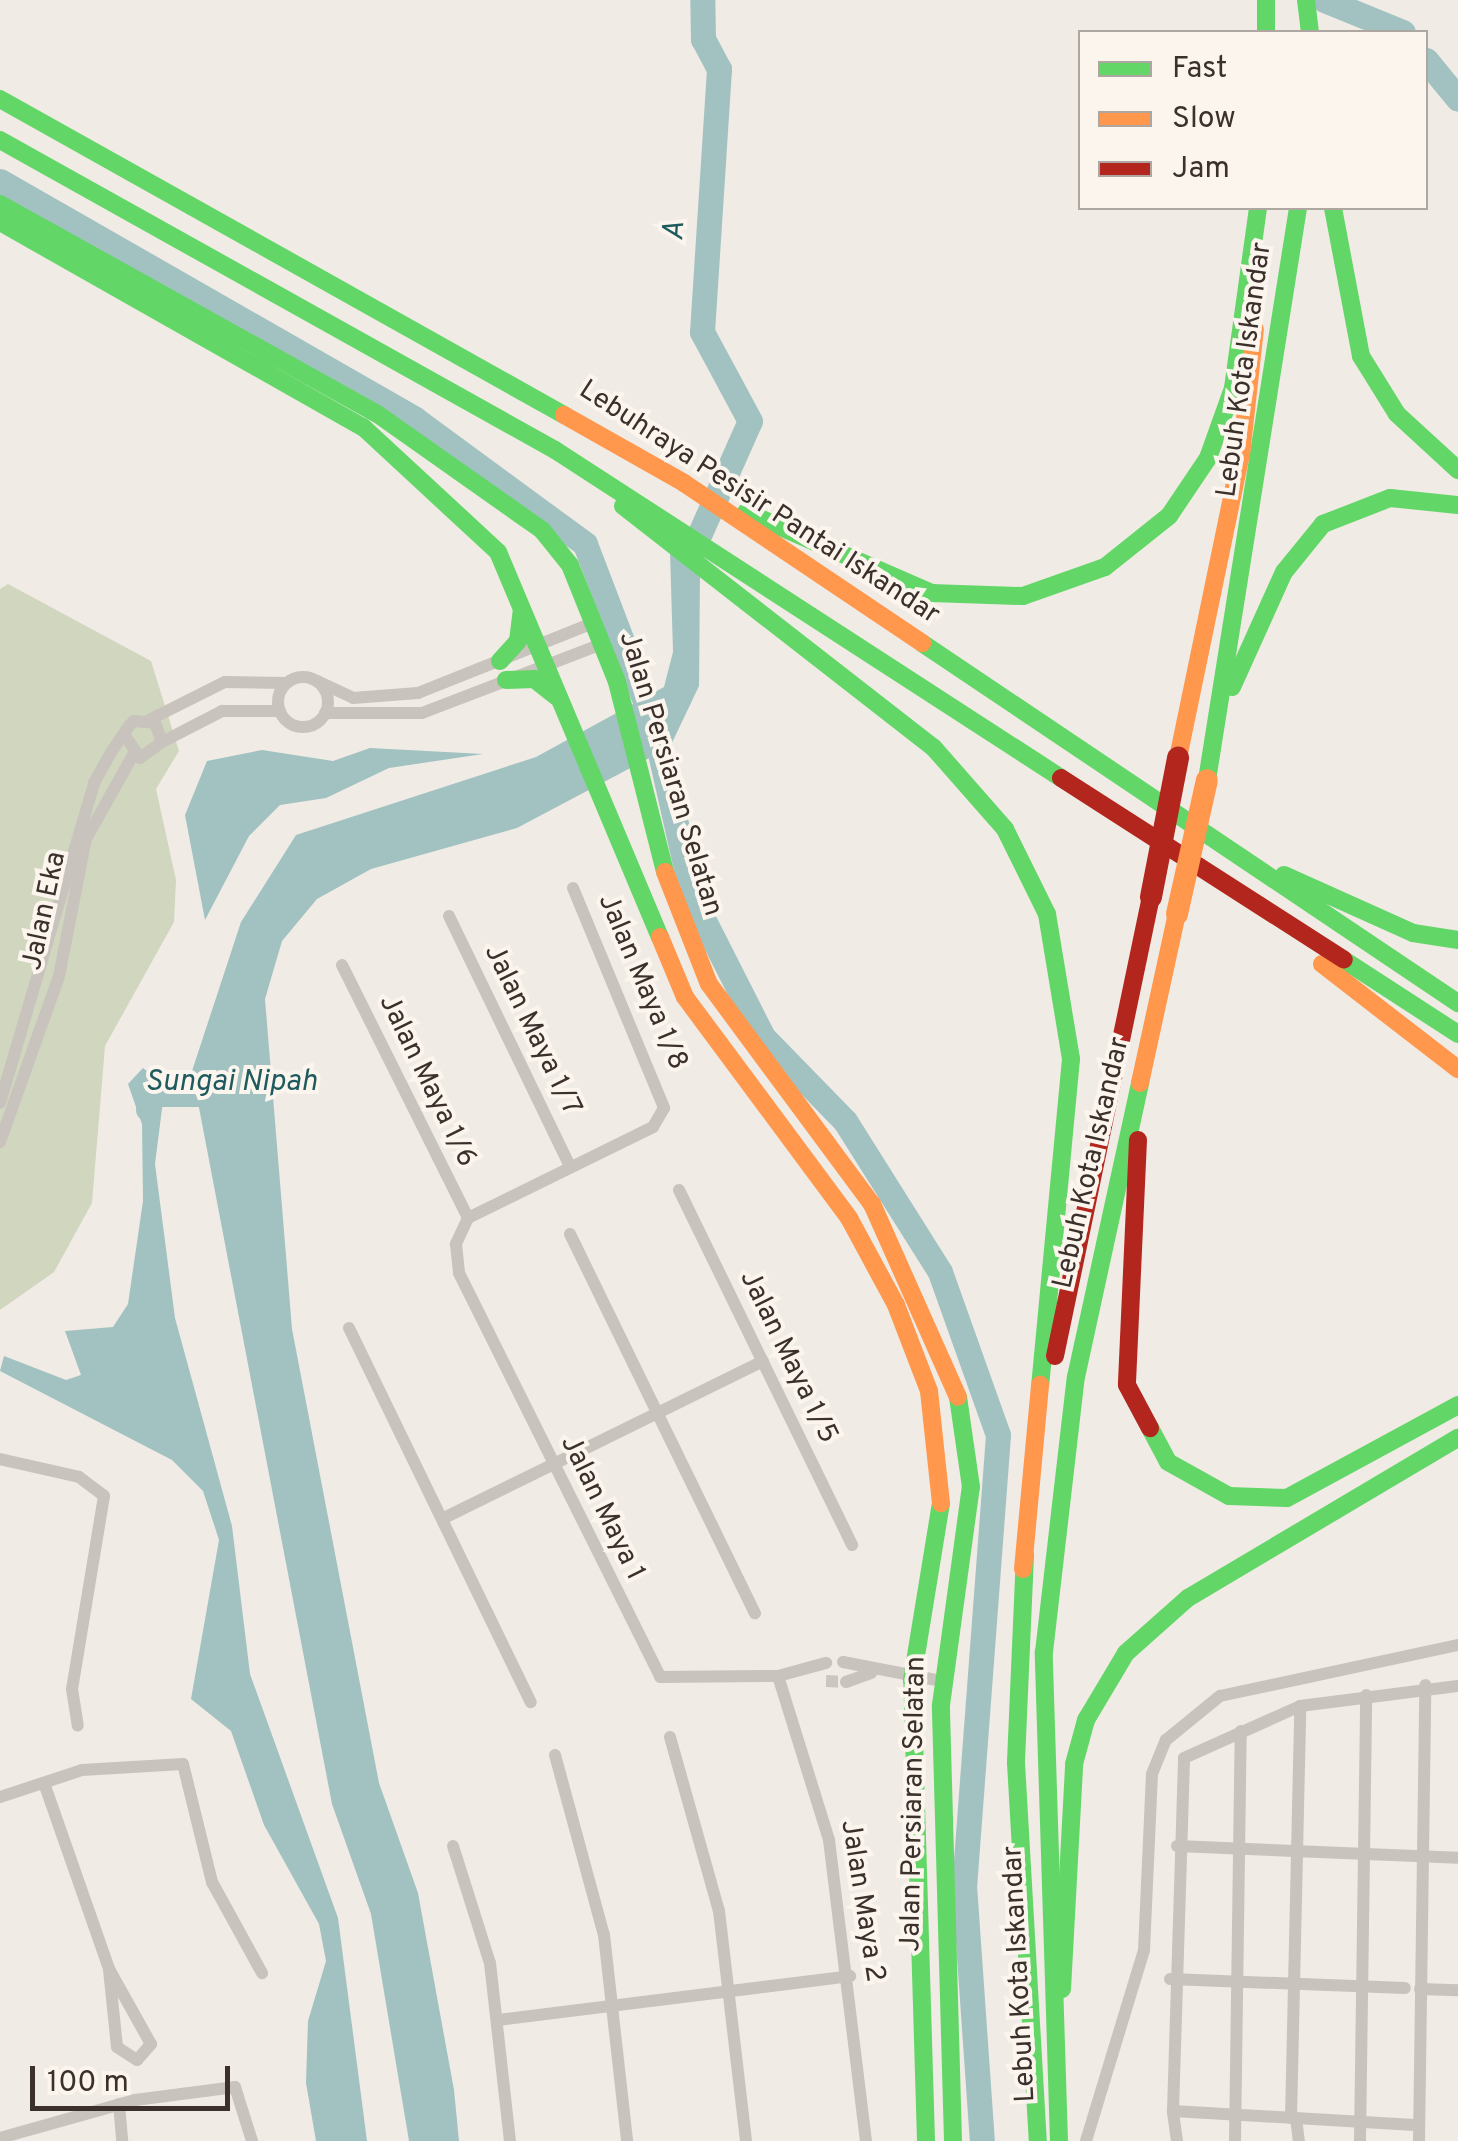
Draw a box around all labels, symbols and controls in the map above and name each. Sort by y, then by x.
legend [1078,30,1428,210]
text: Fast [1172,51,1227,88]
text: Slow [1172,101,1236,138]
text: Jam [1172,151,1230,188]
water label: A [657,220,695,242]
street label: Lebuh Kota Iskandar [1210,240,1280,500]
street label: Lebuhraya Pesisir Pantai Iskandar [572,374,946,632]
street label: Jalan Persiaran Selatan [611,628,729,920]
street label: Jalan Eka [16,849,74,973]
street label: Jalan Maya 1/8 [590,889,694,1075]
street label: Jalan Maya 1/7 [476,939,588,1121]
street label: Jalan Maya 1/6 [371,989,483,1173]
street label: Lebuh Kota Iskandar [1047,1034,1137,1292]
water label: Sungai Nipah [145,1065,317,1101]
street label: Jalan Maya 1/5 [732,1265,844,1449]
street label: Jalan Maya 1 [552,1430,652,1586]
street label: Jalan Persiaran Selatan [895,1656,933,1952]
street label: Jalan Maya 2 [833,1817,891,1985]
street label: Lebuh Kota Iskandar [996,1845,1044,2103]
scale bar [35,2046,235,2108]
text: 100 m [47,2065,129,2102]

